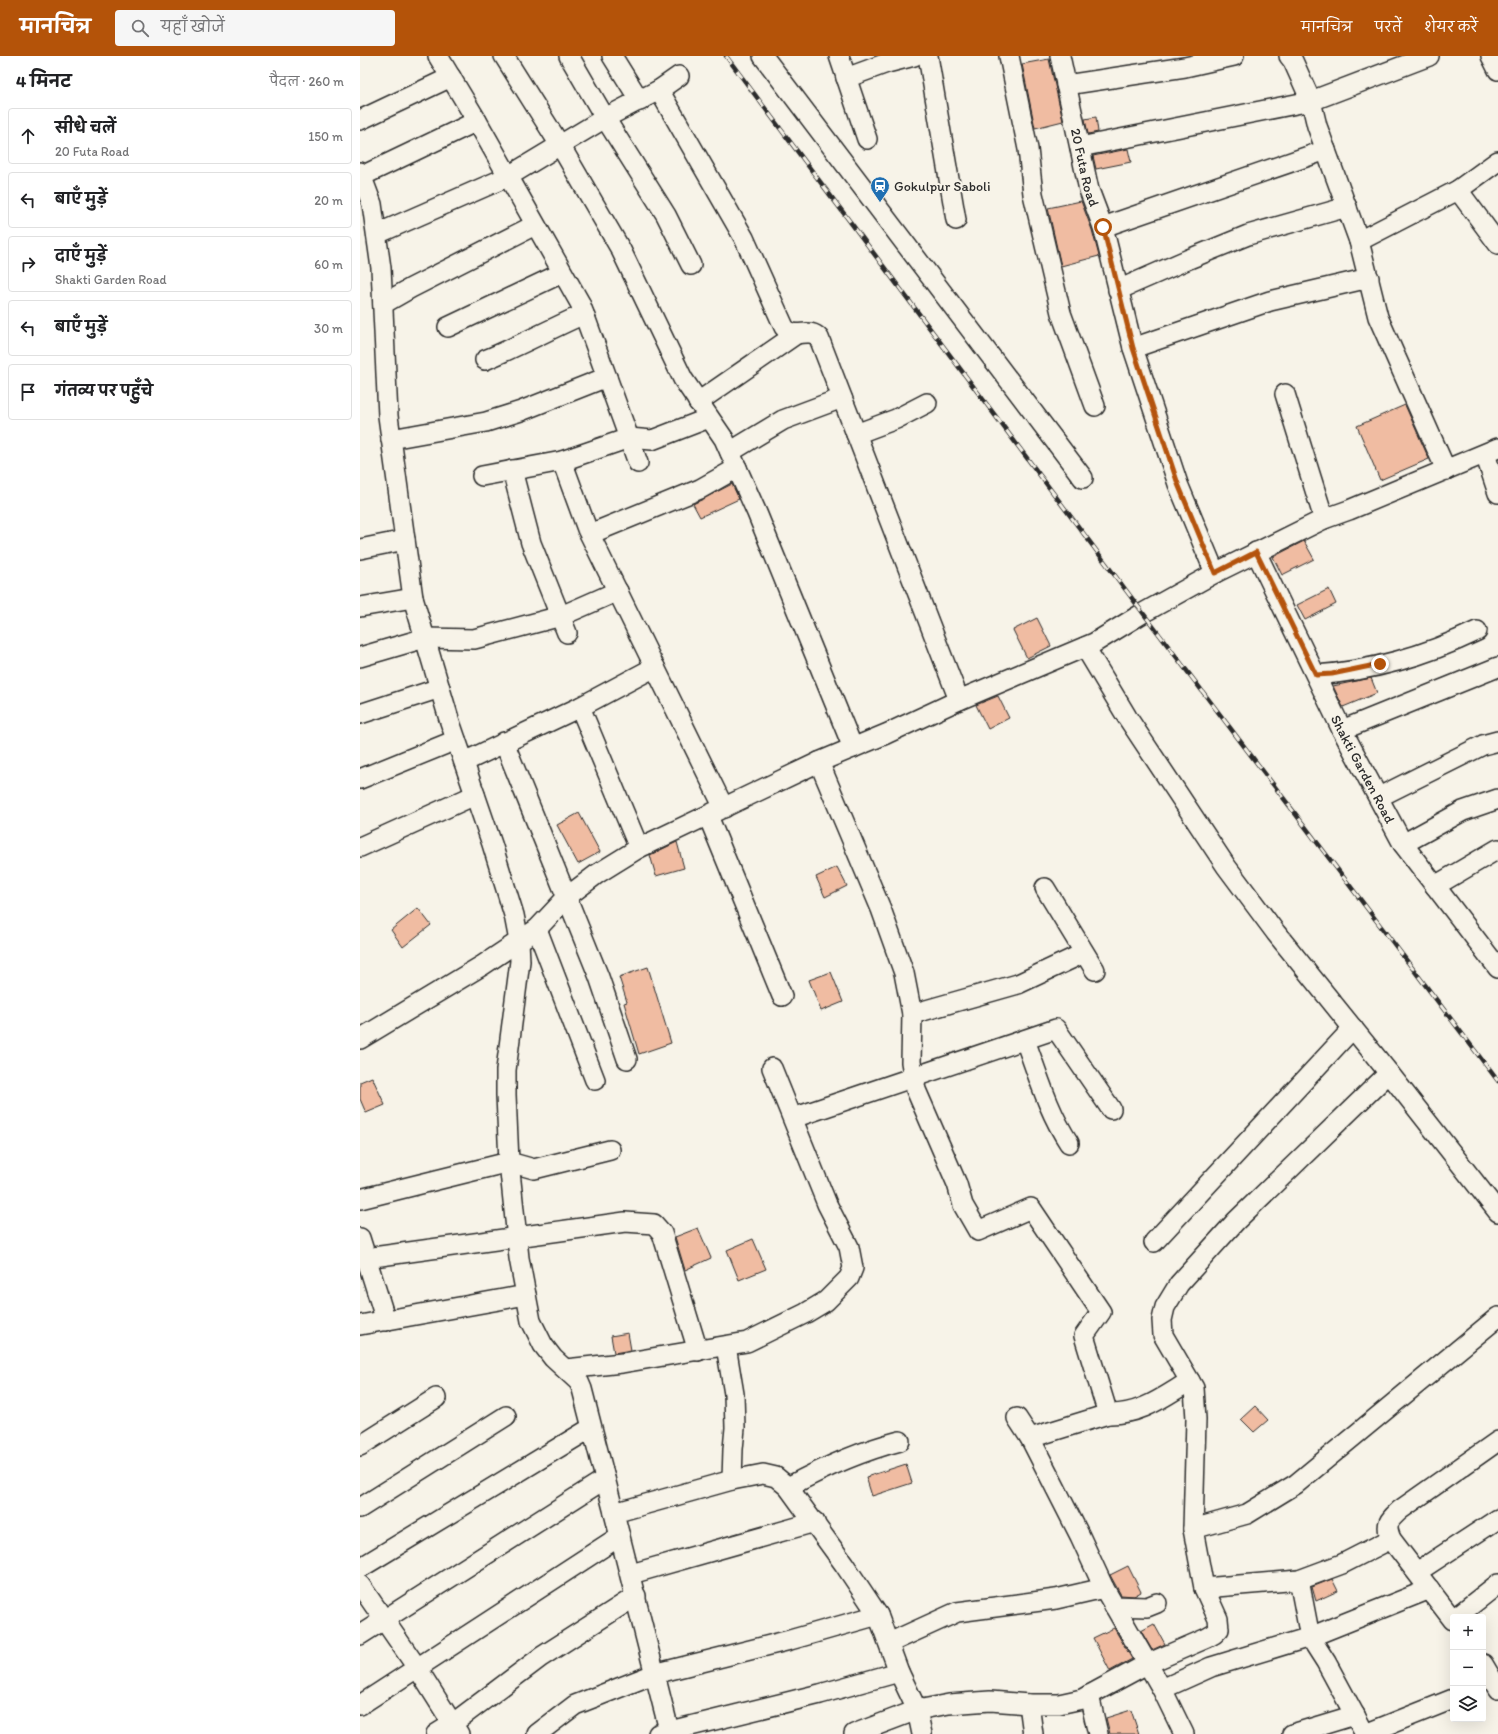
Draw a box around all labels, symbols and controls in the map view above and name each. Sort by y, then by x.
search box [115,10,395,46]
text: मानचित्र [20,15,91,38]
icon: search [129,17,151,39]
text: यहाँ खोजें [161,18,225,36]
text: मानचित्र [1301,19,1352,36]
text: परतें [1374,19,1402,36]
text: शेयर करें [1424,19,1478,36]
text: 4 मिनट [16,71,71,91]
text: पैदल · 260 m [269,74,344,89]
text: सीधे चलें [55,119,116,137]
icon: ahead [17,125,39,147]
street label: 20 Futa Road [1067,127,1103,209]
text: 150 m [308,129,343,144]
text: 20 Futa Road [55,144,129,159]
station icon: Gokulpur Saboli [869,175,891,203]
place label: Gokulpur Saboli [894,178,991,195]
icon: left [17,189,39,211]
text: बाएँ मुड़ें [55,190,107,208]
text: 20 m [314,193,343,208]
route start [1094,218,1112,236]
text: दाएँ मुड़ें [55,247,107,265]
icon: right [17,253,39,275]
text: 60 m [314,257,343,272]
text: Shakti Garden Road [55,272,167,287]
icon: left [17,317,39,339]
text: बाएँ मुड़ें [55,318,107,336]
text: 30 m [314,321,343,336]
icon: arrive [17,381,39,403]
text: गंतव्य पर पहुँचे [55,382,153,400]
route end [1371,655,1389,673]
street label: Shakti Garden Road [1327,712,1398,827]
map controls [1450,1614,1486,1722]
button: + [1450,1614,1486,1650]
button: − [1450,1650,1486,1686]
button: layers [1450,1686,1486,1722]

